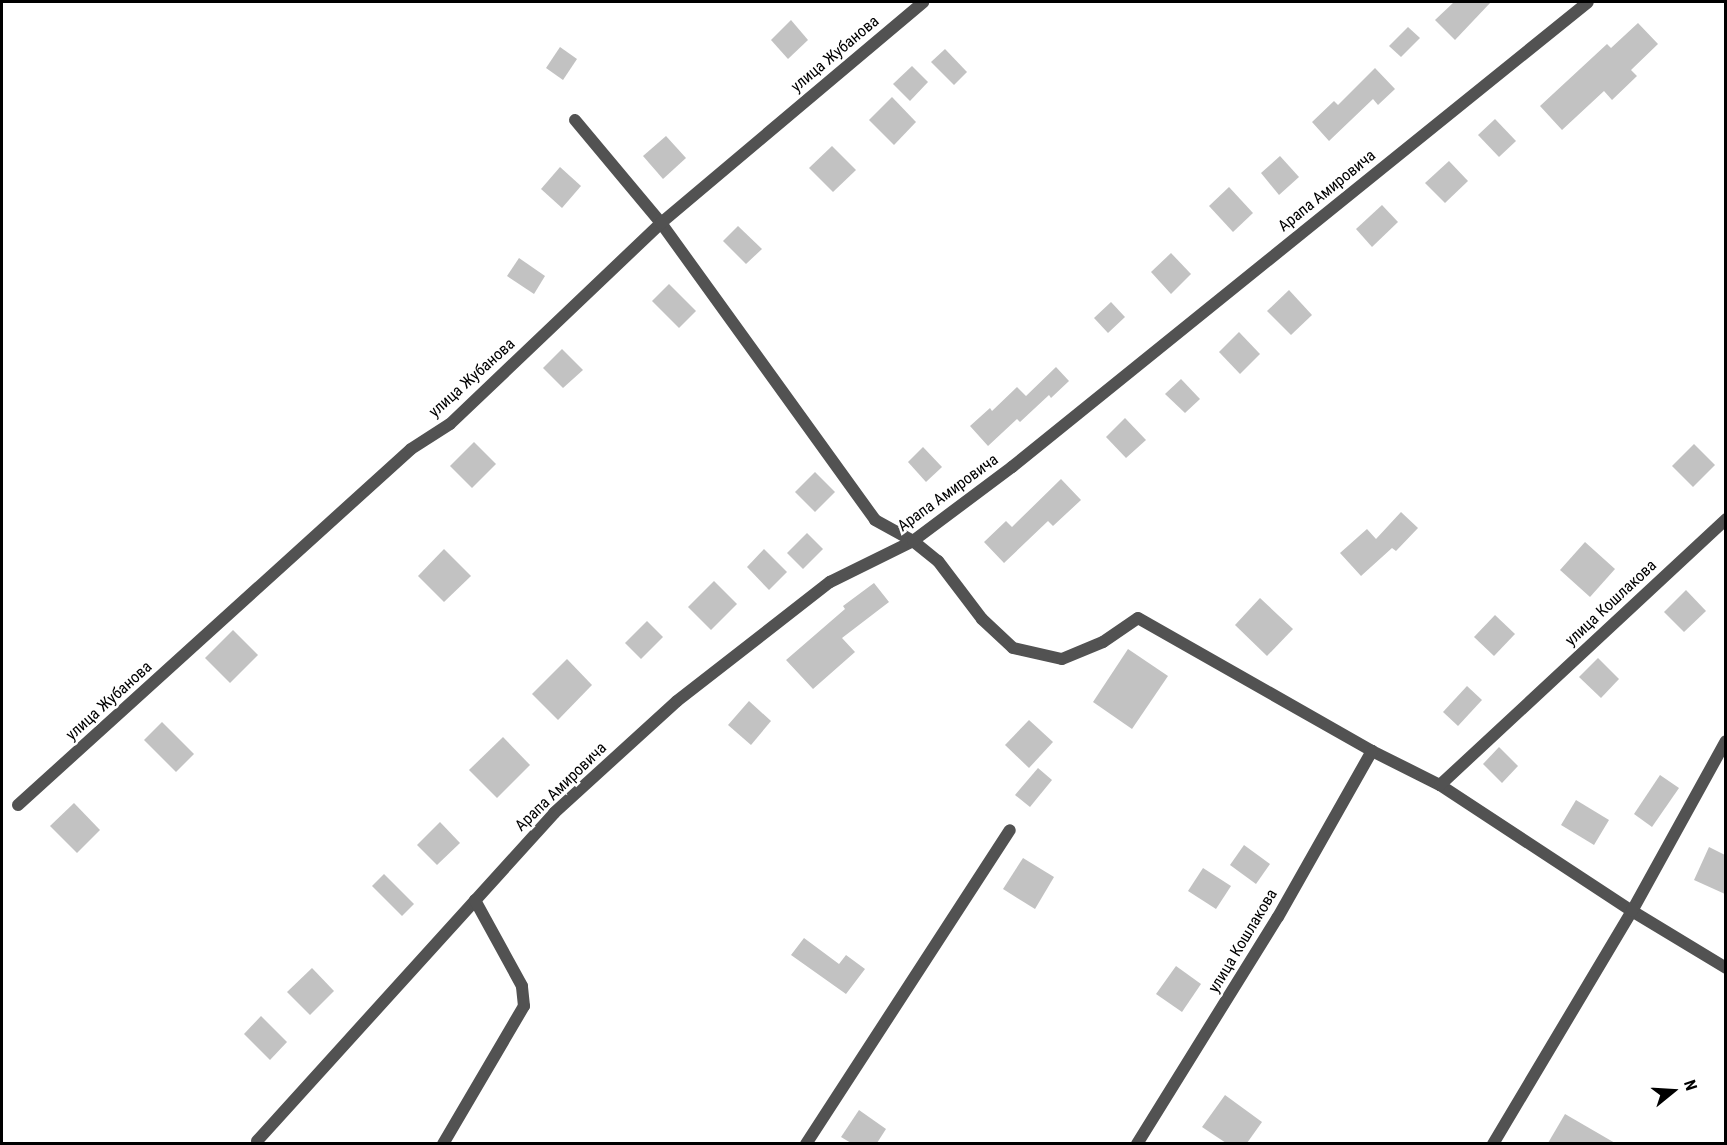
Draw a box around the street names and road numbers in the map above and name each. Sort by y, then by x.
street label: улица Жубанова [787,12,883,96]
street label: Арапа Амировича [1275,146,1379,236]
street label: улица Жубанова [425,334,519,422]
street label: Арапа Амировича [894,450,1002,536]
street label: улица Кошлакова [1561,556,1661,650]
street label: улица Жубанова [62,657,156,745]
street label: Арапа Амировича [511,739,611,835]
street label: улица Кошлакова [1205,886,1281,996]

